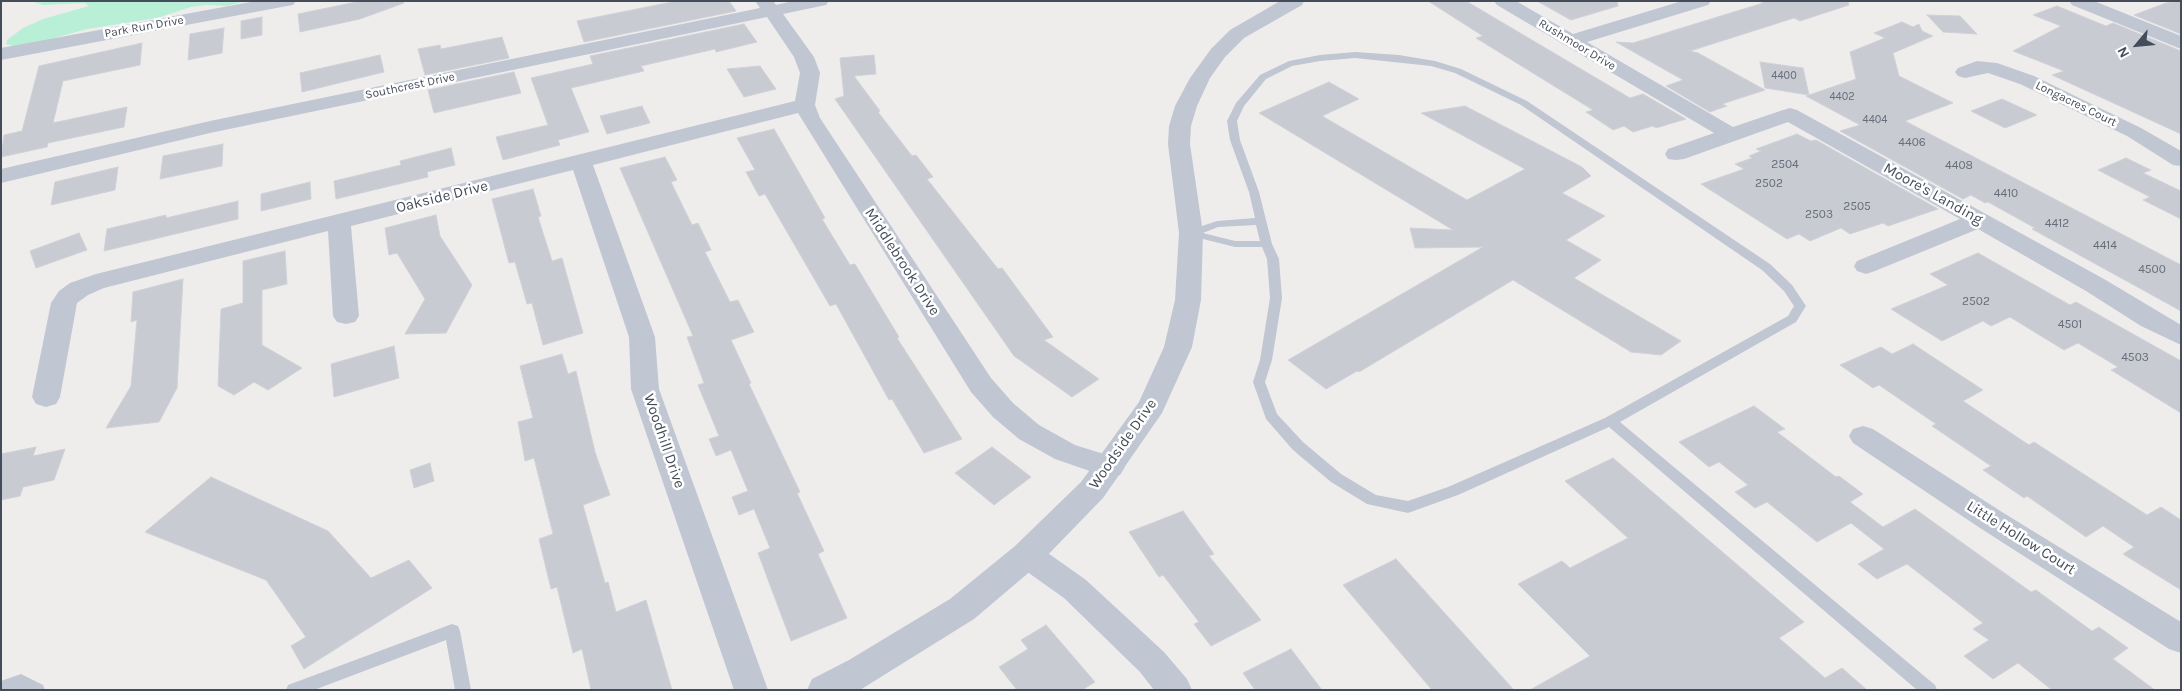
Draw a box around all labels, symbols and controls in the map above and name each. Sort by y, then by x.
street label: Park Run Drive [103,13,185,41]
street label: Rushmoor Drive [1536,16,1618,74]
north arrow [2112,20,2162,70]
text: N [2113,44,2133,61]
street label: Southcrest Drive [364,69,456,103]
house number: 4400 [1771,69,1797,83]
street label: Longacres Court [2033,78,2119,130]
house number: 4402 [1829,90,1855,104]
house number: 4404 [1863,113,1887,127]
house number: 4406 [1898,136,1926,150]
house number: 2504 [1771,158,1799,172]
street label: Moore's Landing [1880,159,1986,229]
house number: 4408 [1945,159,1973,173]
street label: Oakside Drive [394,177,490,217]
house number: 2502 [1755,177,1783,191]
house number: 4410 [1994,187,2018,201]
house number: 2505 [1843,200,1871,214]
street label: Middlebrook Drive [861,205,943,319]
house number: 2503 [1805,208,1833,222]
house number: 4412 [2045,217,2069,231]
house number: 4414 [2093,239,2117,253]
house number: 4500 [2138,263,2166,277]
house number: 2502 [1962,295,1990,309]
house number: 4501 [2058,318,2082,332]
house number: 4503 [2121,351,2149,365]
street label: Woodhill Drive [639,391,689,491]
street label: Woodside Drive [1085,396,1161,492]
street label: Little Hollow Court [1963,497,2079,579]

